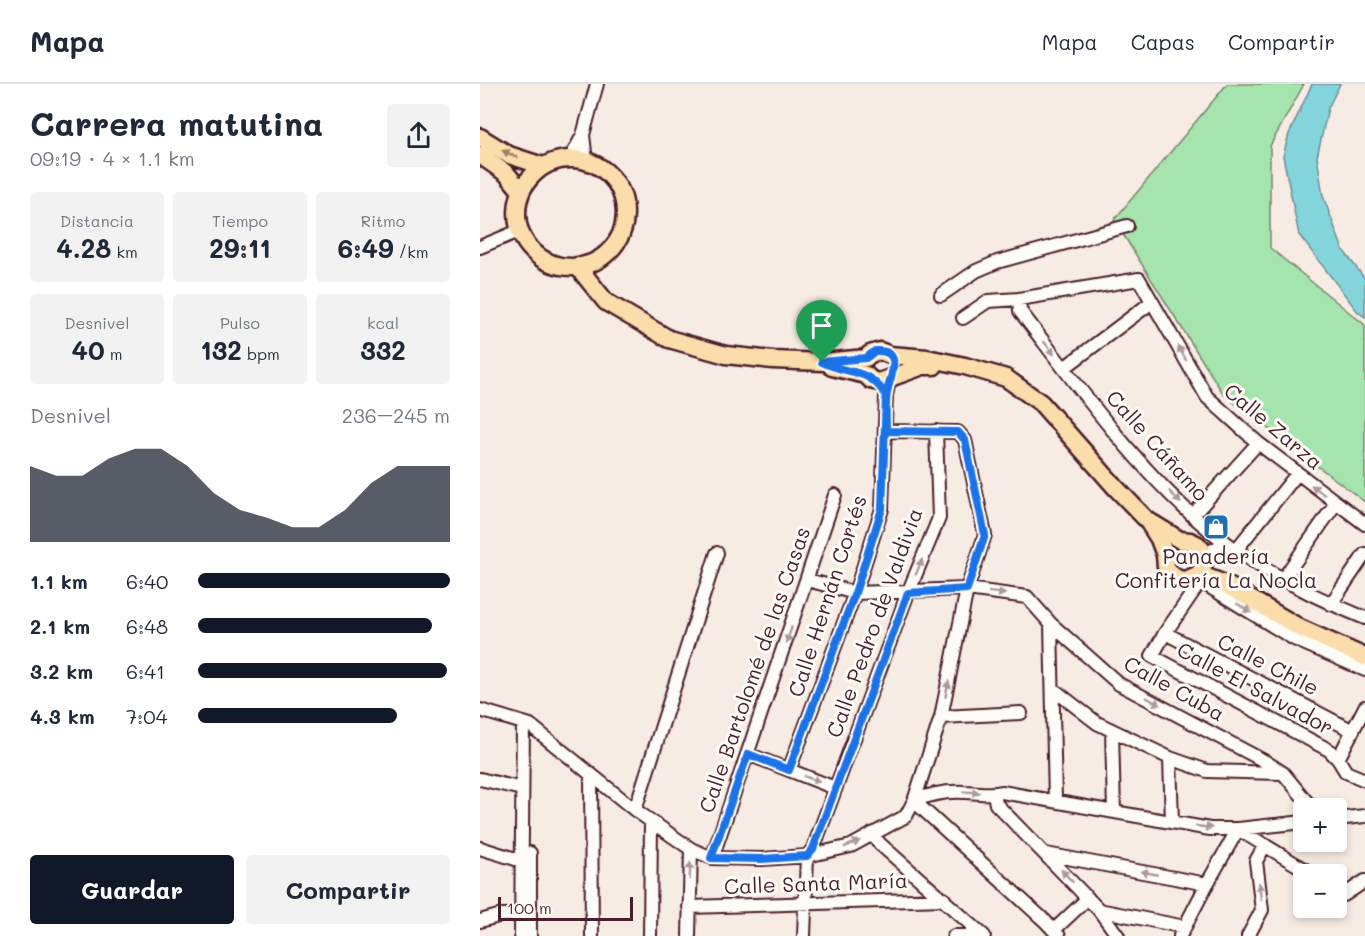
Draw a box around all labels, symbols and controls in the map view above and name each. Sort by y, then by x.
text: Mapa [30,23,105,59]
text: Mapa [1042,28,1098,55]
text: Capas [1131,28,1195,55]
text: Compartir [1228,28,1335,55]
text: Carrera matutina [30,101,323,144]
button: share [387,104,450,167]
text: 09:19 · 4 × 1.1 km [30,145,195,171]
one-way arrow [502,150,519,159]
text: Distancia [60,210,134,231]
text: Tiempo [212,210,268,231]
text: Ritmo [361,210,405,231]
text: 4.28 [56,231,111,265]
text: 29:11 [209,231,271,265]
text: 6:49 [338,231,394,265]
text: km [111,241,138,262]
text: /km [394,241,428,262]
pin [796,300,847,362]
icon: arrive [805,309,838,342]
text: Desnivel [65,312,129,333]
text: Pulso [220,312,260,333]
text: kcal [367,312,399,333]
text: 40 [71,333,105,367]
text: 132 [200,333,242,367]
text: 332 [360,333,406,367]
one-way arrow [1042,340,1055,356]
text: m [105,343,123,364]
text: bpm [242,343,280,364]
one-way arrow [1177,344,1187,361]
street label: Calle Zarza [1219,377,1329,475]
street label: Calle Cáñamo [1101,384,1215,506]
text: Desnivel [30,402,111,428]
text: 236–245 m [342,402,450,428]
one-way arrow [1310,483,1326,496]
one-way arrow [1167,489,1181,503]
street label: Calle Hernán Cortés [781,491,872,700]
street label: Calle Pedro de Valdivia [819,504,928,741]
shop icon: Panadería Confitería La Nocla [1201,512,1231,542]
street label: Calle Bartolomé de las Casas [692,523,815,816]
place label: Panadería Confitería La Nocla [1115,542,1317,593]
one-way arrow [914,558,924,576]
text: 1.1 km [30,568,88,594]
text: 6:40 [126,568,168,594]
one-way arrow [987,589,1006,598]
one-way arrow [1236,603,1252,614]
text: 2.1 km [30,613,90,639]
text: 6:48 [126,613,168,639]
one-way arrow [783,626,793,644]
street label: Calle Chile [1214,627,1324,701]
street label: Calle El Salvador [1173,635,1338,740]
street label: Calle Cuba [1120,649,1230,726]
text: 3.2 km [30,658,93,684]
text: 6:41 [126,658,165,684]
one-way arrow [943,679,952,698]
one-way arrow [1144,696,1161,706]
text: 4.3 km [30,703,95,729]
text: 7:04 [126,703,167,729]
one-way arrow [803,775,821,784]
one-way arrow [961,788,980,797]
map controls [1293,798,1347,918]
button: + [1293,798,1347,852]
one-way arrow [1195,823,1214,832]
one-way arrow [843,838,861,848]
button: Guardar [30,855,234,924]
button: Compartir [246,855,450,924]
one-way arrow [686,862,695,881]
button: − [1293,864,1347,918]
street label: Calle Santa María [724,866,908,899]
one-way arrow [1140,868,1159,877]
one-way arrow [1060,869,1074,883]
one-way arrow [1255,882,1265,901]
scale bar [498,894,633,922]
text: 100 m [507,897,552,918]

